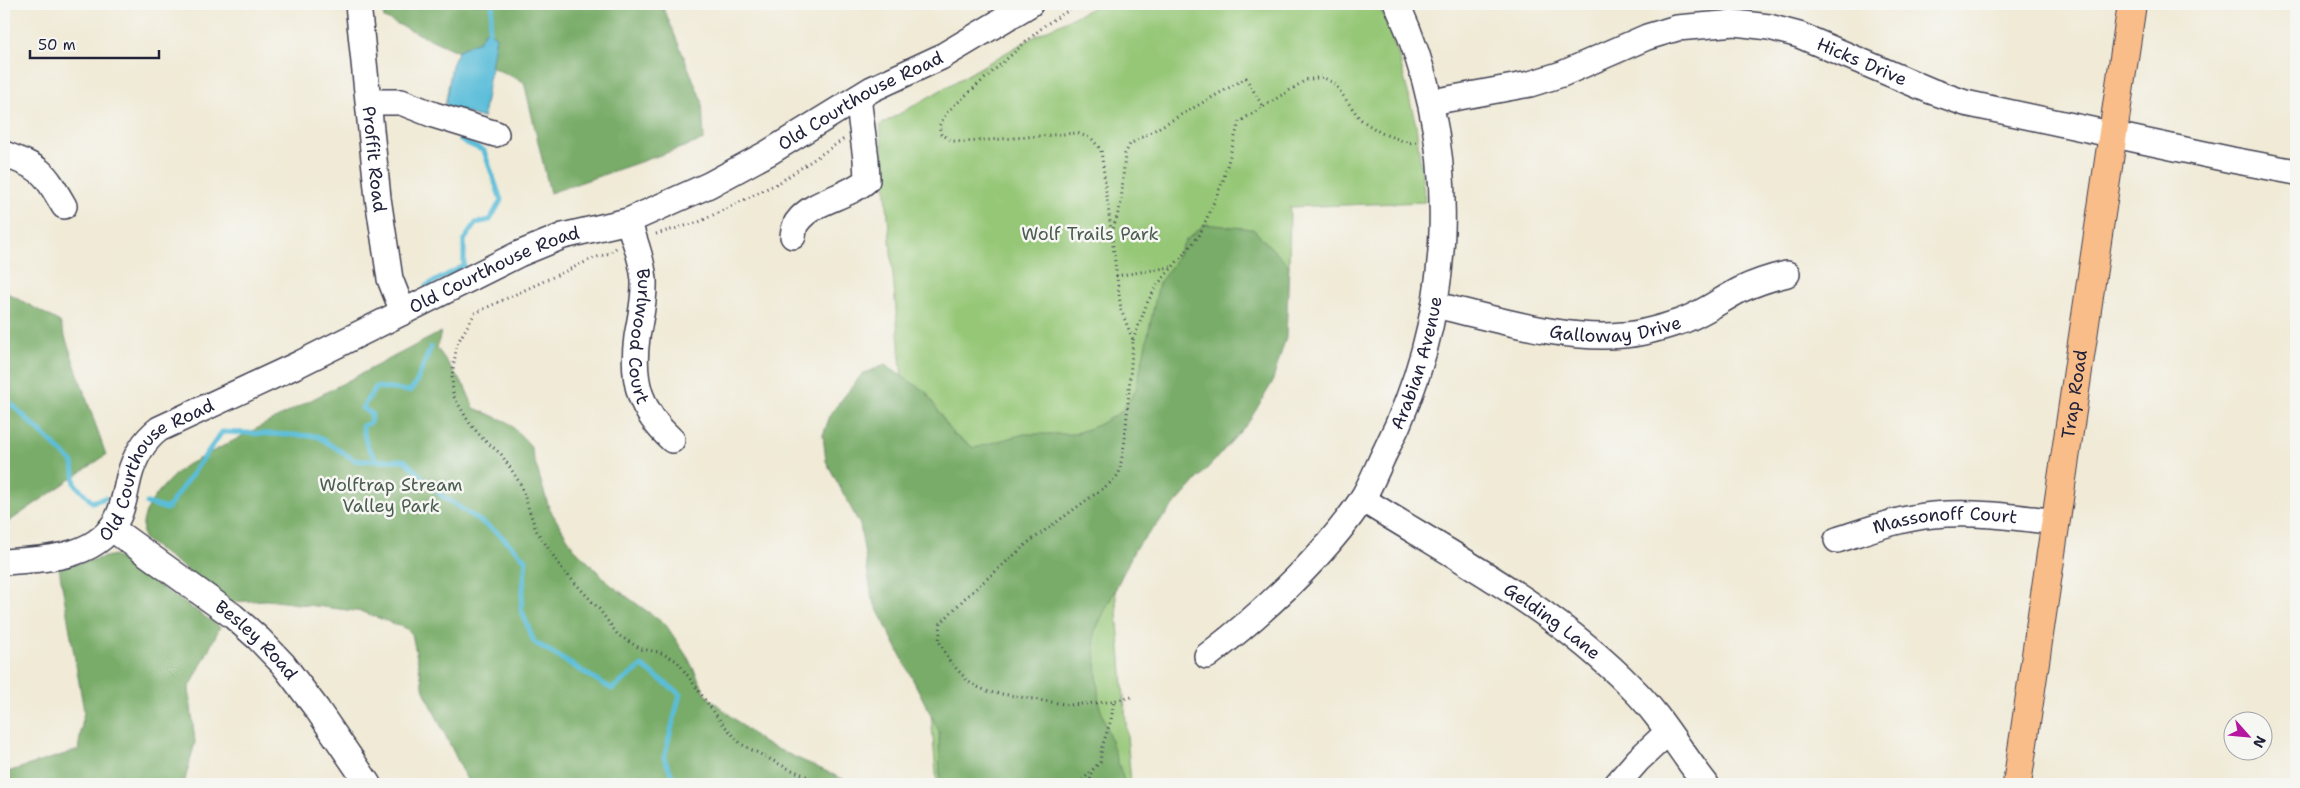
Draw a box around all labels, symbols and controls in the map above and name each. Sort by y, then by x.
scale bar [30,28,159,60]
street label: Hicks Drive [1813,32,1911,91]
text: 50 m [38,35,76,55]
street label: Old Courthouse Road [773,46,947,156]
street label: Proffit Road [357,105,392,214]
street label: Old Courthouse Road [405,221,582,319]
park label: Wolf Trails Park [1021,222,1159,246]
street label: Burlwood Court [623,267,656,408]
street label: Arabian Avenue [1385,294,1448,433]
street label: Galloway Drive [1548,310,1684,348]
street label: Trap Road [2056,348,2093,440]
street label: Old Courthouse Road [93,393,218,547]
park label: Wolftrap Stream Valley Park [319,473,463,518]
street label: Massonoff Court [1870,502,2019,540]
street label: Gelding Lane [1499,577,1606,665]
street label: Besley Road [210,595,303,685]
north arrow [2222,710,2272,760]
text: N [2249,733,2270,751]

